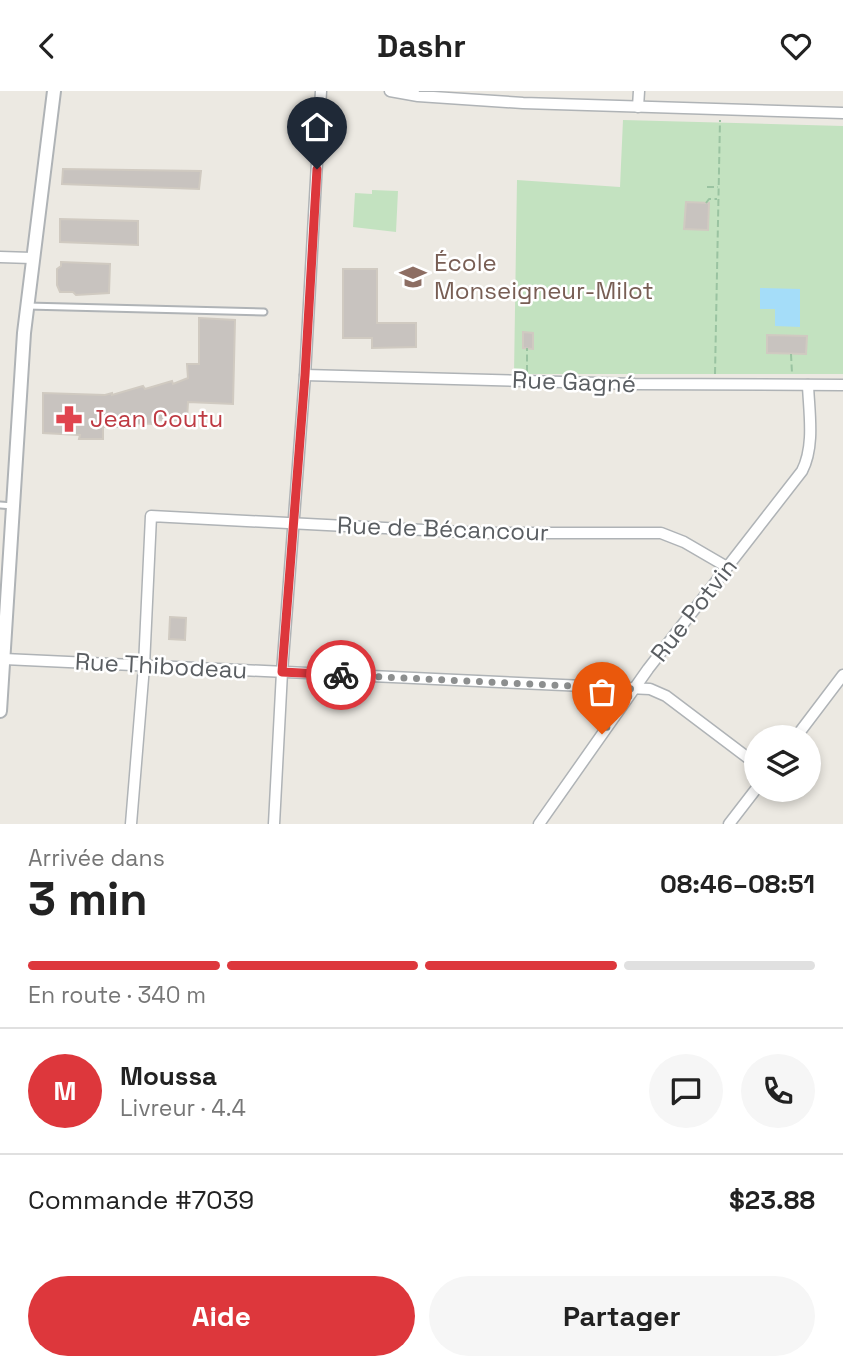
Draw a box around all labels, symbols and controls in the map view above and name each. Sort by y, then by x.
text: Dashr [377,26,466,66]
icon: back [28,27,66,65]
icon: heart [777,27,815,65]
pin [287,97,347,169]
icon: home [298,108,336,146]
place label: École Monseigneur-Milot [434,247,653,306]
school or university icon: École Monseigneur-Milot [398,262,428,292]
street label: Rue Gagné [512,364,636,399]
place label: Jean Coutu [90,403,223,434]
pharmacy icon: Jean Coutu [54,404,84,434]
street label: Rue de Bécancour [337,509,549,548]
street label: Rue Potvin [643,552,744,668]
courier [306,640,376,710]
street label: Rue Thibodeau [74,646,248,685]
icon: bike [322,656,360,694]
pin [572,662,632,734]
icon: bag [583,673,621,711]
map controls [744,725,821,802]
button: layers [744,725,821,802]
text: Arrivée dans [28,843,165,873]
text: 08:46–08:51 [660,867,815,901]
text: 3 min [28,870,148,928]
text: En route · 340 m [28,980,206,1010]
button: chat [649,1054,723,1128]
button: phone [741,1054,815,1128]
text: Moussa [120,1059,217,1093]
text: M [54,1074,76,1108]
text: Livreur · 4.4 [120,1093,246,1123]
text: Commande #7039 [28,1183,254,1217]
text: $23.88 [729,1183,815,1217]
button: Aide [28,1276,415,1356]
button: Partager [429,1276,815,1356]

